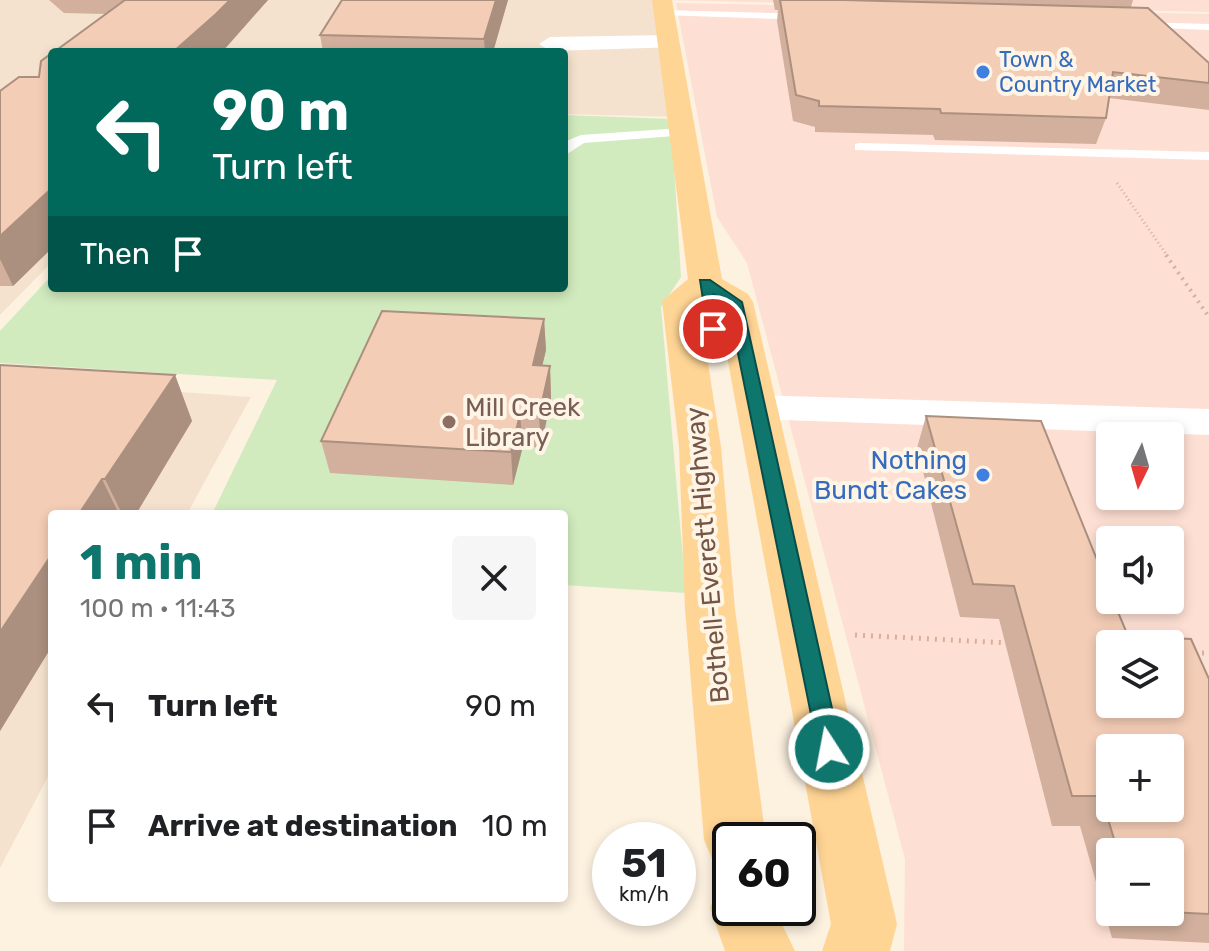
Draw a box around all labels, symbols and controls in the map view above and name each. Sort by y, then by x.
place label: Town & Country Market [999,46,1157,98]
marker: Town & Country Market [974,63,992,81]
text: 90 m [212,78,349,144]
icon: left [80,80,184,184]
text: Turn left [212,145,353,188]
icon: arrive [166,232,210,276]
text: Then [80,236,150,272]
pin [679,295,747,363]
icon: arrive [691,307,735,351]
place label: Mill Creek Library [465,392,581,453]
street label: Bothell-Everett Highway [679,406,736,704]
marker: Mill Creek Library [440,413,458,431]
north arrow [1096,422,1184,510]
map controls [1096,422,1184,926]
place label: Nothing Bundt Cakes [814,445,967,506]
marker: Nothing Bundt Cakes [974,466,992,484]
button: sound [1096,526,1184,614]
text: 1 min [80,534,203,591]
button: close [452,536,536,620]
text: 100 m · 11:43 [80,593,236,624]
button: layers [1096,630,1184,718]
icon: left [80,684,124,728]
text: Turn left [148,688,278,724]
text: 90 m [465,688,536,724]
position arrow [787,707,871,791]
button: + [1096,734,1184,822]
icon: arrive [80,804,124,848]
text: Arrive at destination [148,808,458,844]
text: 10 m [482,808,548,844]
speed limit sign: 60 [712,822,816,926]
button: − [1096,838,1184,926]
text: 51 [621,840,667,887]
text: km/h [619,882,669,906]

